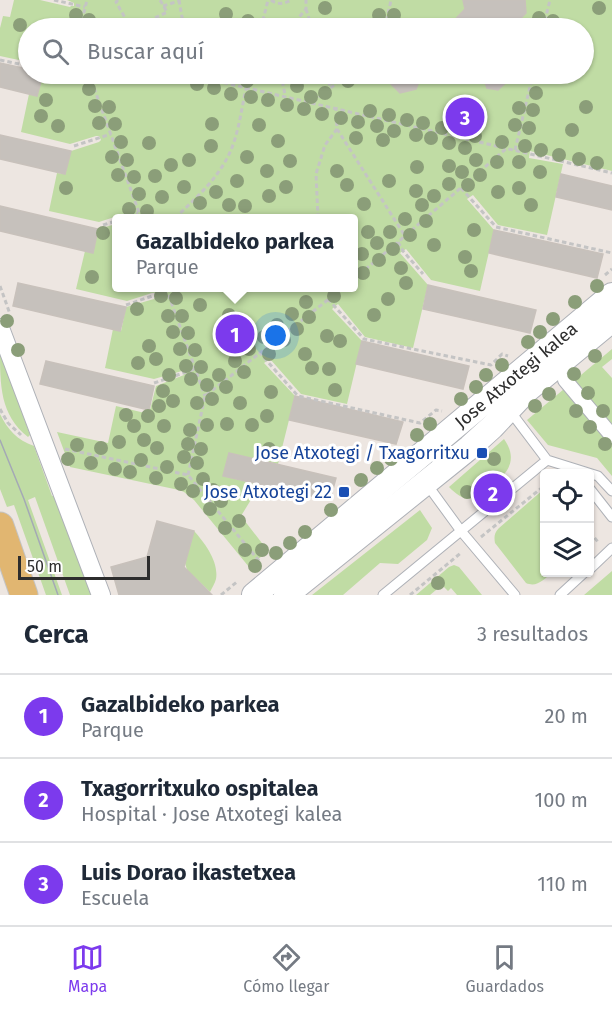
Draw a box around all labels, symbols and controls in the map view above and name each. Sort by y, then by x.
search box [18,18,594,84]
icon: search [39,35,72,68]
text: Buscar aquí [87,38,204,65]
pin: 3 [446,94,484,140]
popup [112,214,358,292]
text: Gazalbideko parkea [136,228,334,255]
text: Parque [136,255,199,279]
pin: 1 [216,312,254,356]
street label: Jose Atxotegi kalea [450,318,582,433]
your location [261,321,290,350]
place label: Jose Atxotegi / Txagorritxu [255,442,470,464]
marker: Jose Atxotegi / Txagorritxu [475,446,489,460]
map controls [540,469,594,577]
button: locate [540,469,594,523]
pin: 2 [474,470,512,516]
place label: Jose Atxotegi 22 [204,481,332,503]
marker: Jose Atxotegi 22 [337,485,351,499]
button: layers [540,523,594,577]
scale bar [18,553,150,580]
text: 50 m [27,557,62,576]
text: Cerca [24,619,89,650]
text: 3 resultados [477,622,588,646]
text: Gazalbideko parkea [81,691,280,718]
text: 1 [39,704,48,728]
text: 20 m [545,704,588,728]
text: Parque [81,718,144,742]
text: Txagorritxuko ospitalea [81,775,319,802]
text: 2 [38,788,49,812]
text: 100 m [535,788,588,812]
text: Hospital · Jose Atxotegi kalea [81,802,342,826]
text: Luis Dorao ikastetxea [81,859,296,886]
text: 3 [38,872,49,896]
text: 110 m [537,872,588,896]
text: Escuela [81,886,149,910]
tab: Mapa [68,941,107,996]
tab: Cómo llegar [243,941,329,996]
tab: Guardados [465,941,544,996]

